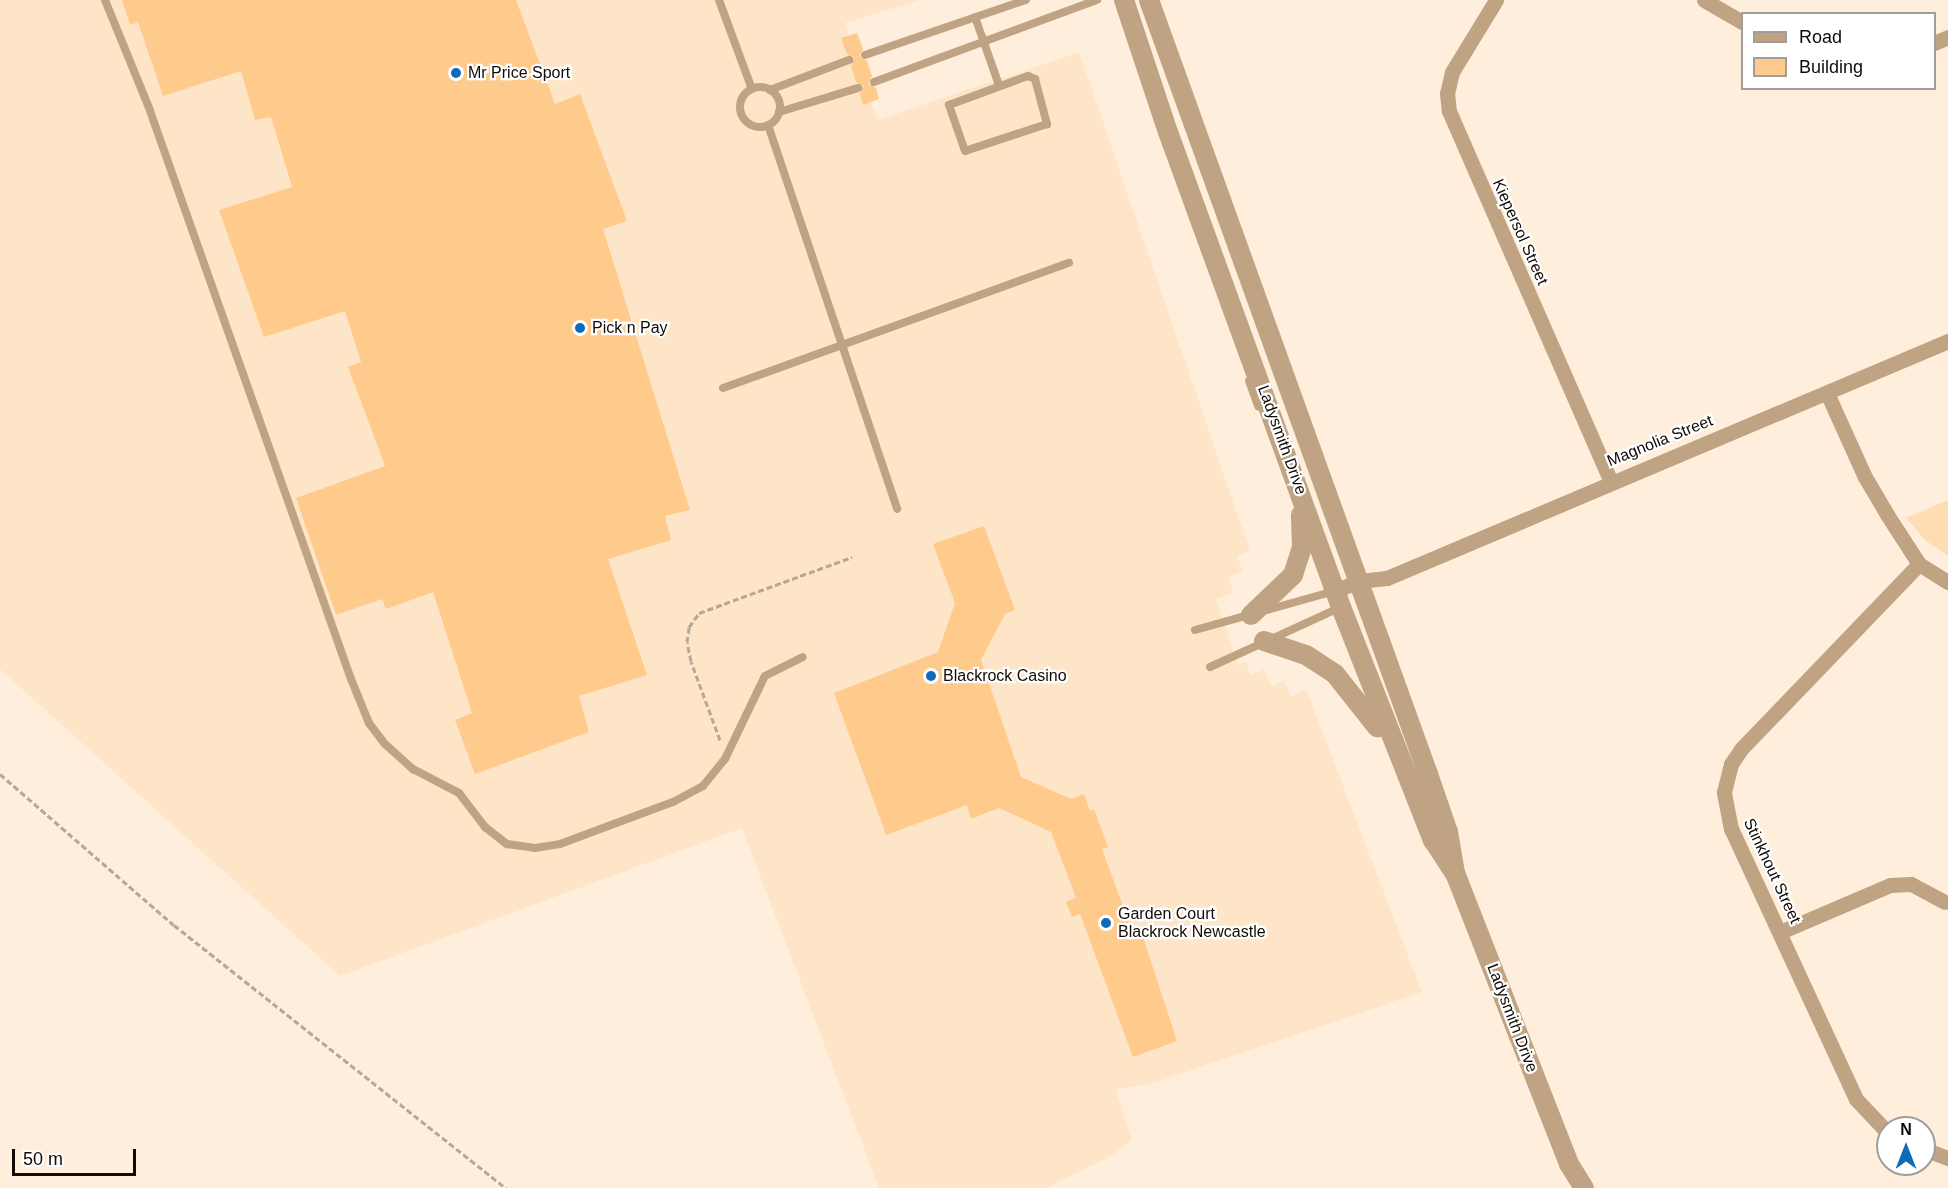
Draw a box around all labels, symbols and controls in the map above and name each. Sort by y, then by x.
legend [1741,12,1936,90]
text: Road [1799,27,1842,47]
text: Building [1799,57,1863,77]
place label: Mr Price Sport [468,63,570,83]
marker: Mr Price Sport [449,66,463,80]
street label: Kiepersol Street [1488,176,1552,288]
place label: Pick n Pay [592,318,668,338]
marker: Pick n Pay [573,321,587,335]
street label: Ladysmith Drive [1253,383,1311,497]
street label: Magnolia Street [1604,411,1716,471]
place label: Blackrock Casino [943,666,1067,686]
marker: Blackrock Casino [924,669,938,683]
street label: Stinkhout Street [1739,815,1805,927]
place label: Garden Court Blackrock Newcastle [1118,904,1266,942]
marker: Garden Court Blackrock Newcastle [1099,916,1113,930]
street label: Ladysmith Drive [1482,961,1542,1075]
north arrow [1876,1116,1936,1176]
text: N [1900,1121,1912,1138]
scale bar [15,1137,140,1175]
text: 50 m [23,1149,63,1169]

